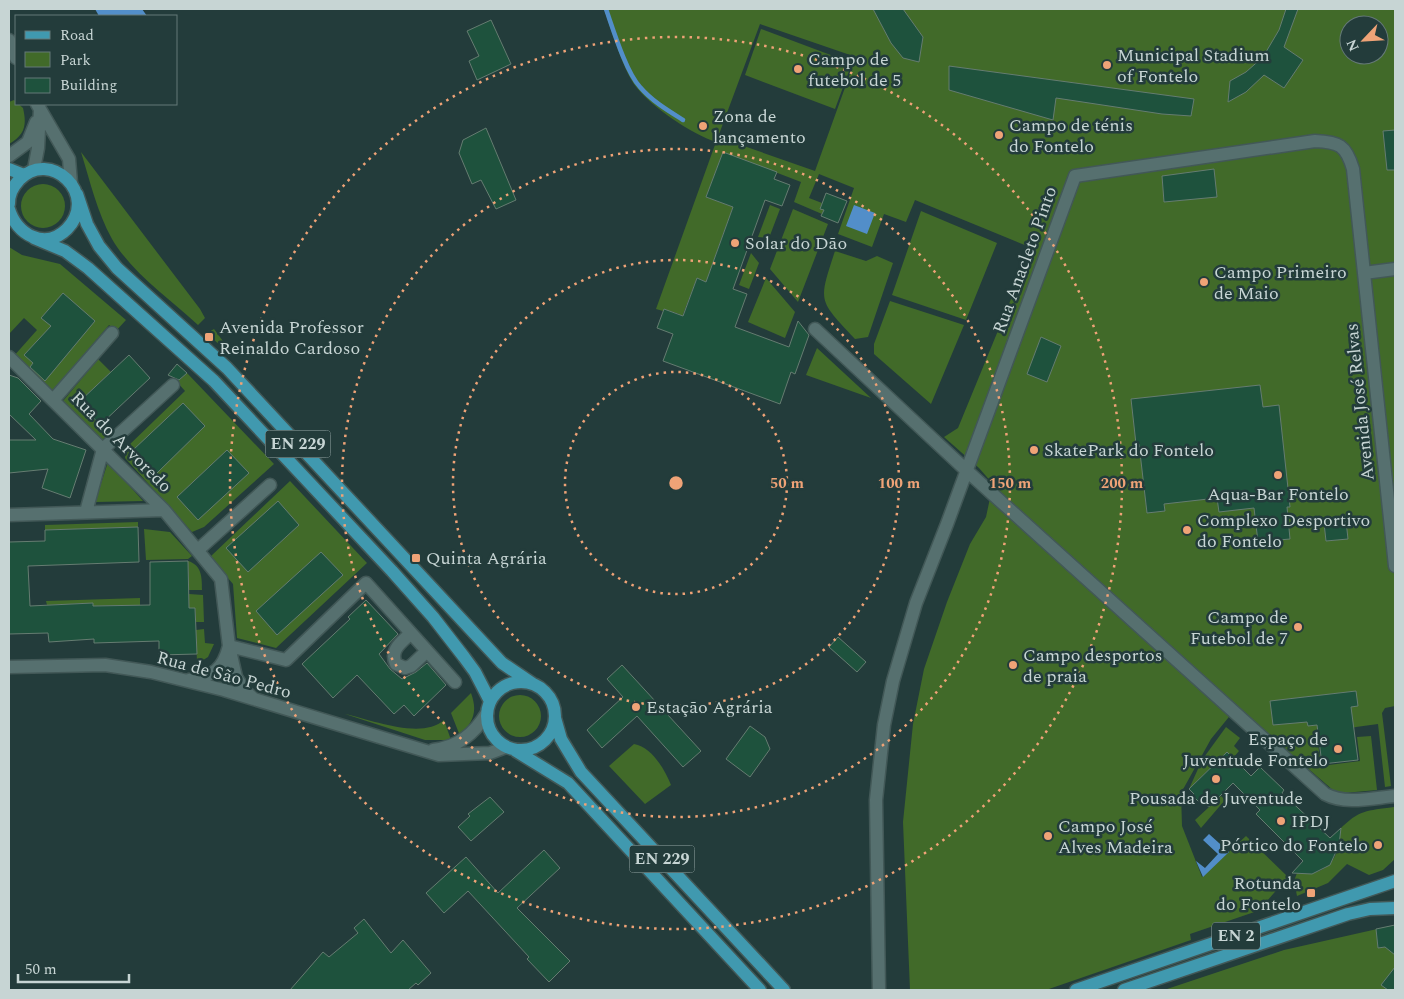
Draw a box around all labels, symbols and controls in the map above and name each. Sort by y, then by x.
legend [15,15,178,105]
north arrow [1339,15,1389,65]
text: Road [60,24,94,47]
text: N [1341,36,1365,55]
place label: Municipal Stadium of Fontelo [1117,42,1270,90]
place label: Campo de futebol de 5 [808,46,901,94]
text: Park [60,49,91,72]
marker: Municipal Stadium of Fontelo [1101,59,1113,71]
marker: Campo de futebol de 5 [792,63,804,75]
text: Building [60,74,117,97]
place label: Zona de lançamento [713,103,806,151]
place label: Campo de ténis do Fontelo [1009,112,1133,160]
marker: Zona de lançamento [697,120,709,132]
marker: Campo de ténis do Fontelo [993,129,1005,141]
street label: Rua Anacleto Pinto [986,183,1064,337]
place label: Solar do Dão [745,230,847,257]
marker: Solar do Dão [729,237,741,249]
place label: Campo Primeiro de Maio [1214,259,1347,307]
marker: Campo Primeiro de Maio [1198,276,1210,288]
place label: Avenida Professor Reinaldo Cardoso [219,314,364,362]
street label: Avenida José Relvas [1338,322,1382,482]
marker: Avenida Professor Reinaldo Cardoso [203,331,215,343]
street label: Rua do Arvoredo [64,385,178,499]
road number: EN 229 [266,430,330,458]
place label: SkatePark do Fontelo [1044,437,1214,464]
marker: SkatePark do Fontelo [1028,444,1040,456]
marker: Aqua-Bar Fontelo [1272,469,1284,481]
text: 50 m [770,472,805,495]
text: 100 m [878,472,921,495]
text: 150 m [989,472,1032,495]
text: 200 m [1101,472,1144,495]
centre of rings [667,474,685,492]
place label: Aqua-Bar Fontelo [1207,481,1349,508]
place label: Complexo Desportivo do Fontelo [1197,507,1370,555]
marker: Complexo Desportivo do Fontelo [1181,524,1193,536]
place label: Quinta Agrária [426,545,547,572]
marker: Quinta Agrária [410,552,422,564]
place label: Campo de Futebol de 7 [1190,604,1288,652]
marker: Campo de Futebol de 7 [1292,621,1304,633]
place label: Campo desportos de praia [1023,642,1162,690]
street label: Rua de São Pedro [154,644,294,706]
marker: Campo desportos de praia [1007,659,1019,671]
place label: Estação Agrária [646,694,773,721]
marker: Estação Agrária [630,701,642,713]
place label: Espaço de Juventude Fontelo [1183,726,1328,774]
marker: Espaço de Juventude Fontelo [1332,743,1344,755]
marker: Pousada de Juventude [1210,773,1222,785]
place label: Pousada de Juventude [1129,785,1303,812]
place label: IPDJ [1291,808,1330,835]
place label: Campo José Alves Madeira [1058,813,1173,861]
marker: IPDJ [1275,815,1287,827]
marker: Campo José Alves Madeira [1042,830,1054,842]
place label: Pórtico do Fontelo [1220,832,1368,859]
marker: Pórtico do Fontelo [1372,839,1384,851]
road number: EN 229 [630,846,694,872]
place label: Rotunda do Fontelo [1216,870,1301,918]
marker: Rotunda do Fontelo [1305,887,1317,899]
road number: EN 2 [1212,922,1260,949]
scale bar [18,952,129,984]
text: 50 m [25,958,57,981]

